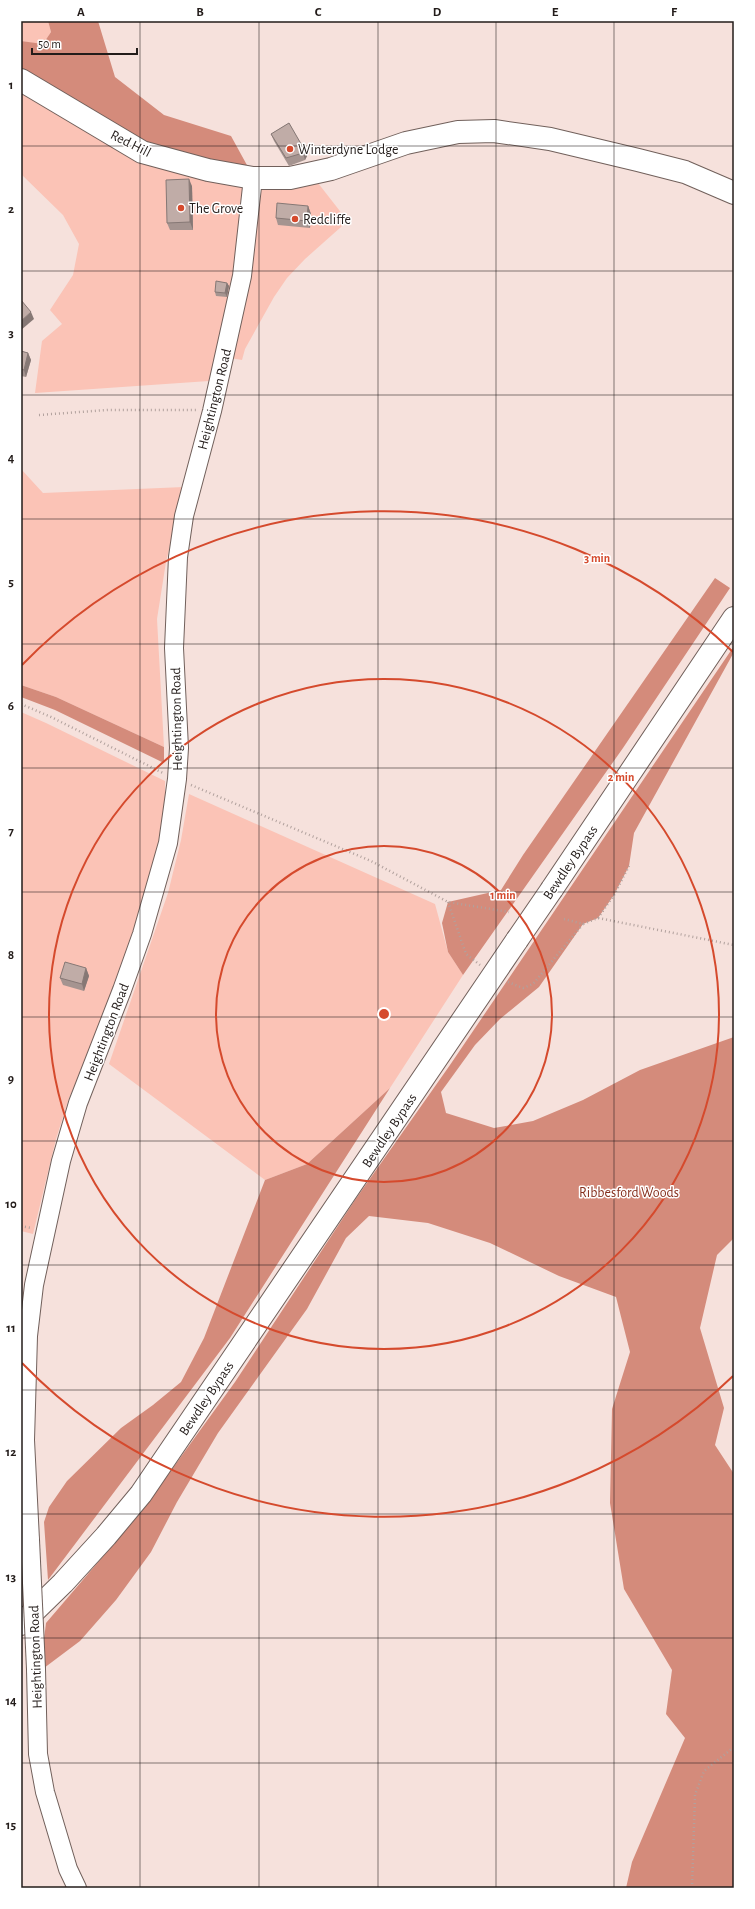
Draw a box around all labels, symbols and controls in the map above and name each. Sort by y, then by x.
text: A [77,6,85,19]
text: B [196,6,204,19]
text: C [315,6,322,19]
text: D [433,6,442,19]
text: E [552,6,559,19]
text: F [671,6,678,19]
scale bar [32,30,137,56]
text: 50 m [38,38,61,50]
text: 1 [9,79,13,92]
street label: Red Hill [108,128,153,160]
place label: Winterdyne Lodge [298,143,399,157]
marker: Winterdyne Lodge [285,144,295,154]
place label: The Grove [189,202,243,216]
text: 2 [8,203,14,216]
marker: The Grove [176,203,186,213]
place label: Redcliffe [303,213,351,227]
marker: Redcliffe [290,214,300,224]
text: 3 [8,327,14,340]
street label: Heightington Road [196,347,234,451]
text: 4 [8,452,15,465]
text: 3 min [584,552,610,564]
text: 5 [8,576,14,589]
street label: Heightington Road [169,667,185,771]
text: 6 [8,700,14,713]
text: 2 min [608,771,634,783]
street label: Bewdley Bypass [541,823,601,902]
text: 7 [8,825,14,838]
text: 1 min [490,889,516,901]
text: 8 [8,949,14,962]
street label: Heightington Road [82,982,132,1083]
centre of rings [377,1007,391,1021]
text: 9 [8,1073,14,1086]
street label: Bewdley Bypass [360,1091,420,1170]
park label: Ribbesford Woods [579,1186,679,1200]
text: 10 [5,1198,17,1211]
text: 11 [6,1322,16,1335]
street label: Bewdley Bypass [177,1359,237,1438]
text: 12 [6,1446,16,1459]
text: 13 [6,1571,17,1584]
street label: Heightington Road [27,1605,45,1709]
text: 14 [5,1695,17,1708]
text: 15 [6,1819,17,1832]

